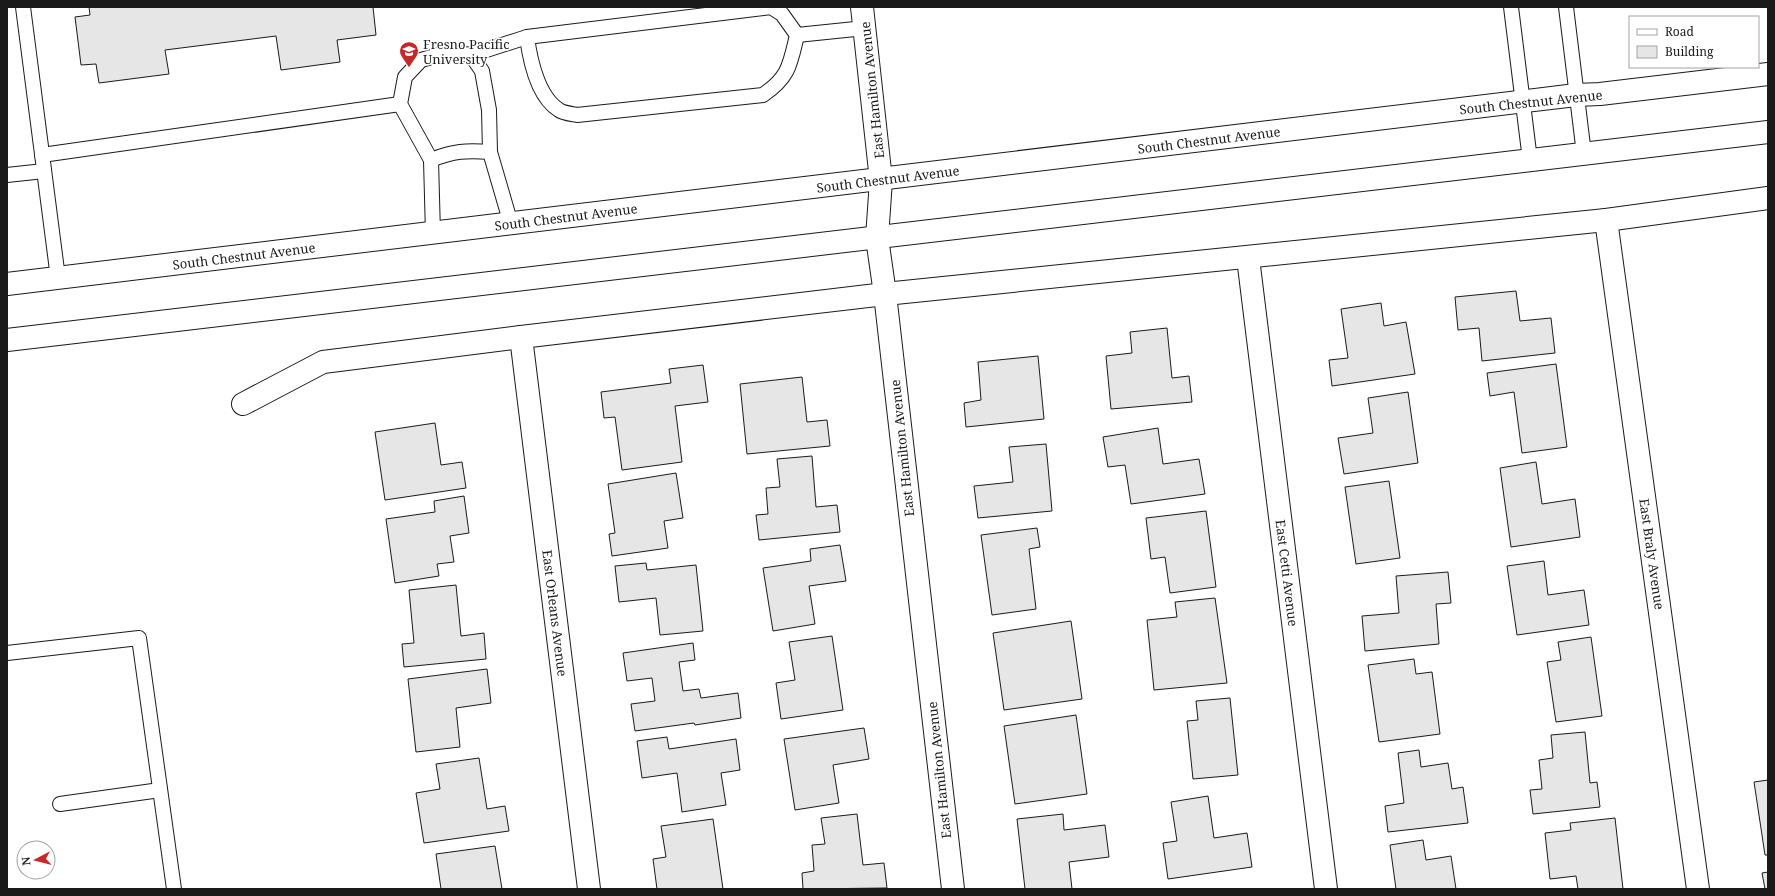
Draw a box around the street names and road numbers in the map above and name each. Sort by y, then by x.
street label: East Hamilton Avenue [856,21,888,159]
street label: South Chestnut Avenue [1459,86,1603,118]
street label: South Chestnut Avenue [1137,122,1281,158]
street label: South Chestnut Avenue [816,161,960,197]
street label: South Chestnut Avenue [494,199,638,235]
street label: South Chestnut Avenue [172,238,316,274]
street label: East Hamilton Avenue [886,379,918,517]
street label: East Braly Avenue [1635,497,1669,611]
street label: East Cetti Avenue [1272,519,1302,627]
street label: East Orleans Avenue [538,549,572,677]
street label: East Hamilton Avenue [923,701,955,839]

